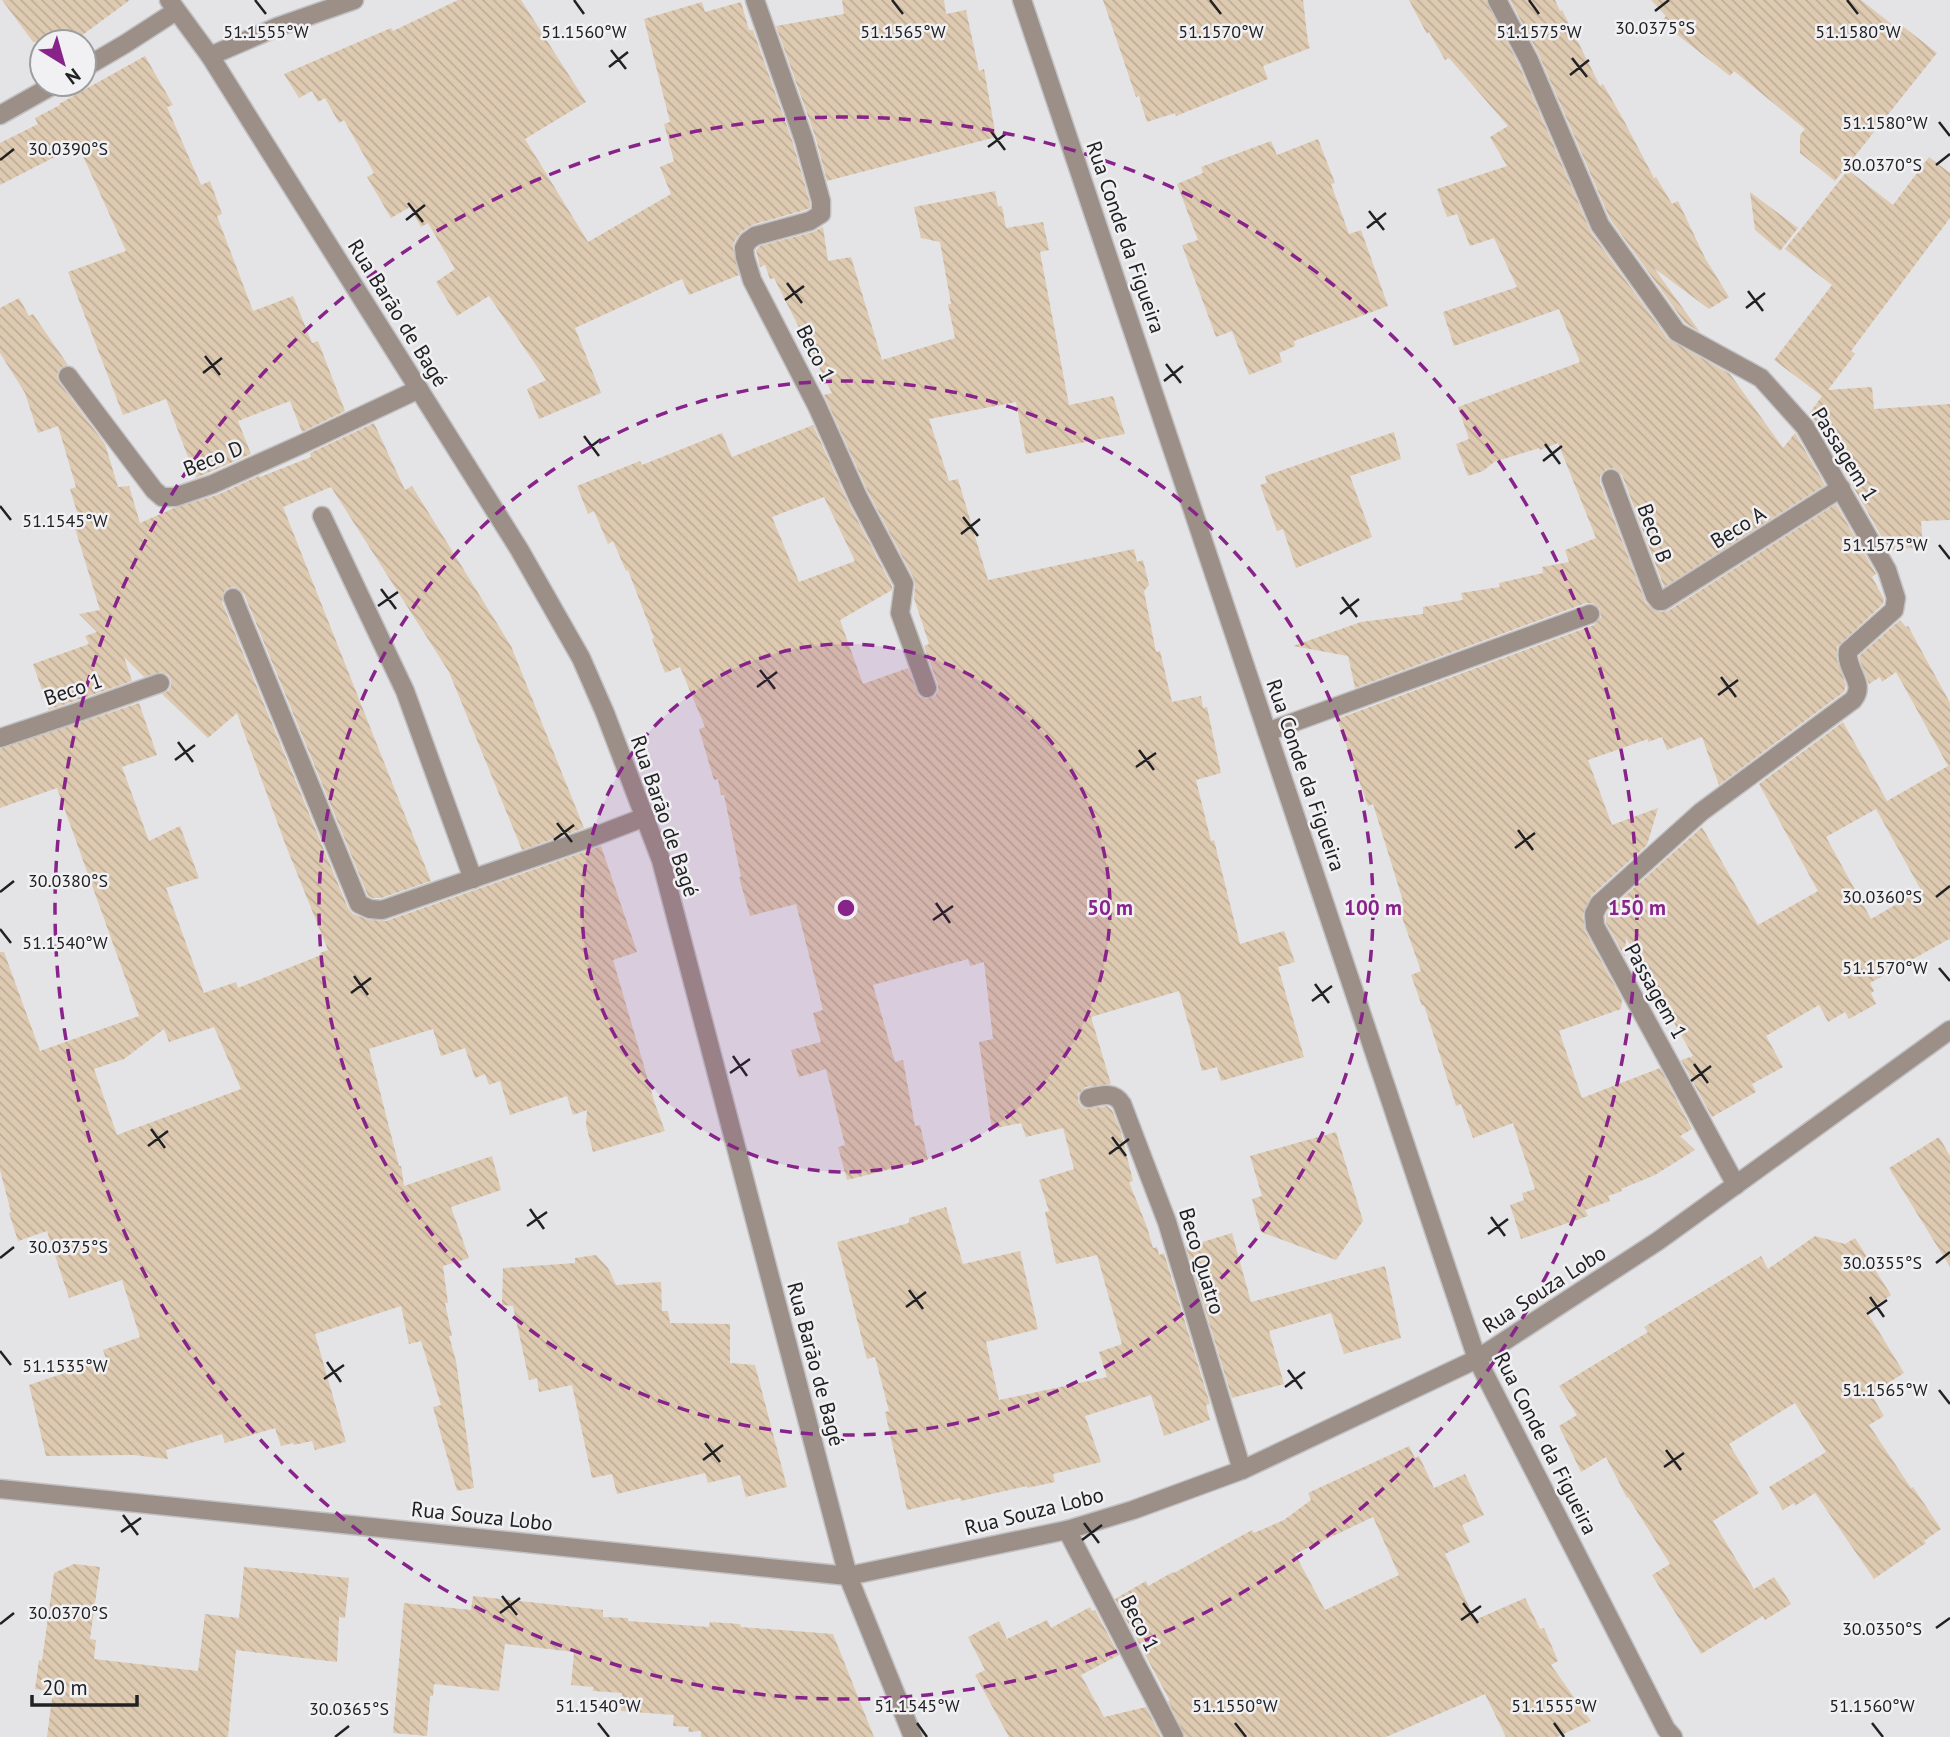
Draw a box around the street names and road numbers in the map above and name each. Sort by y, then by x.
street label: Rua Conde da Figueira [1080,137,1172,337]
street label: Rua Barão de Bagé [342,234,454,392]
street label: Beco 1 [790,320,842,386]
street label: Passagem 1 [1806,402,1884,506]
street label: Beco D [179,434,247,482]
street label: Beco A [1705,499,1771,554]
street label: Beco B [1631,500,1679,566]
street label: Beco 1 [40,666,106,712]
street label: Rua Conde da Figueira [1260,675,1352,875]
street label: Rua Barão de Bagé [625,732,705,900]
street label: Passagem 1 [1619,938,1693,1044]
street label: Beco Quatro [1173,1204,1231,1318]
street label: Rua Souza Lobo [1477,1239,1611,1339]
street label: Rua Barão de Bagé [781,1279,851,1449]
street label: Rua Conde da Figueira [1488,1347,1604,1539]
street label: Rua Souza Lobo [962,1481,1106,1541]
street label: Rua Souza Lobo [410,1495,554,1537]
street label: Beco 1 [1114,1590,1166,1656]

